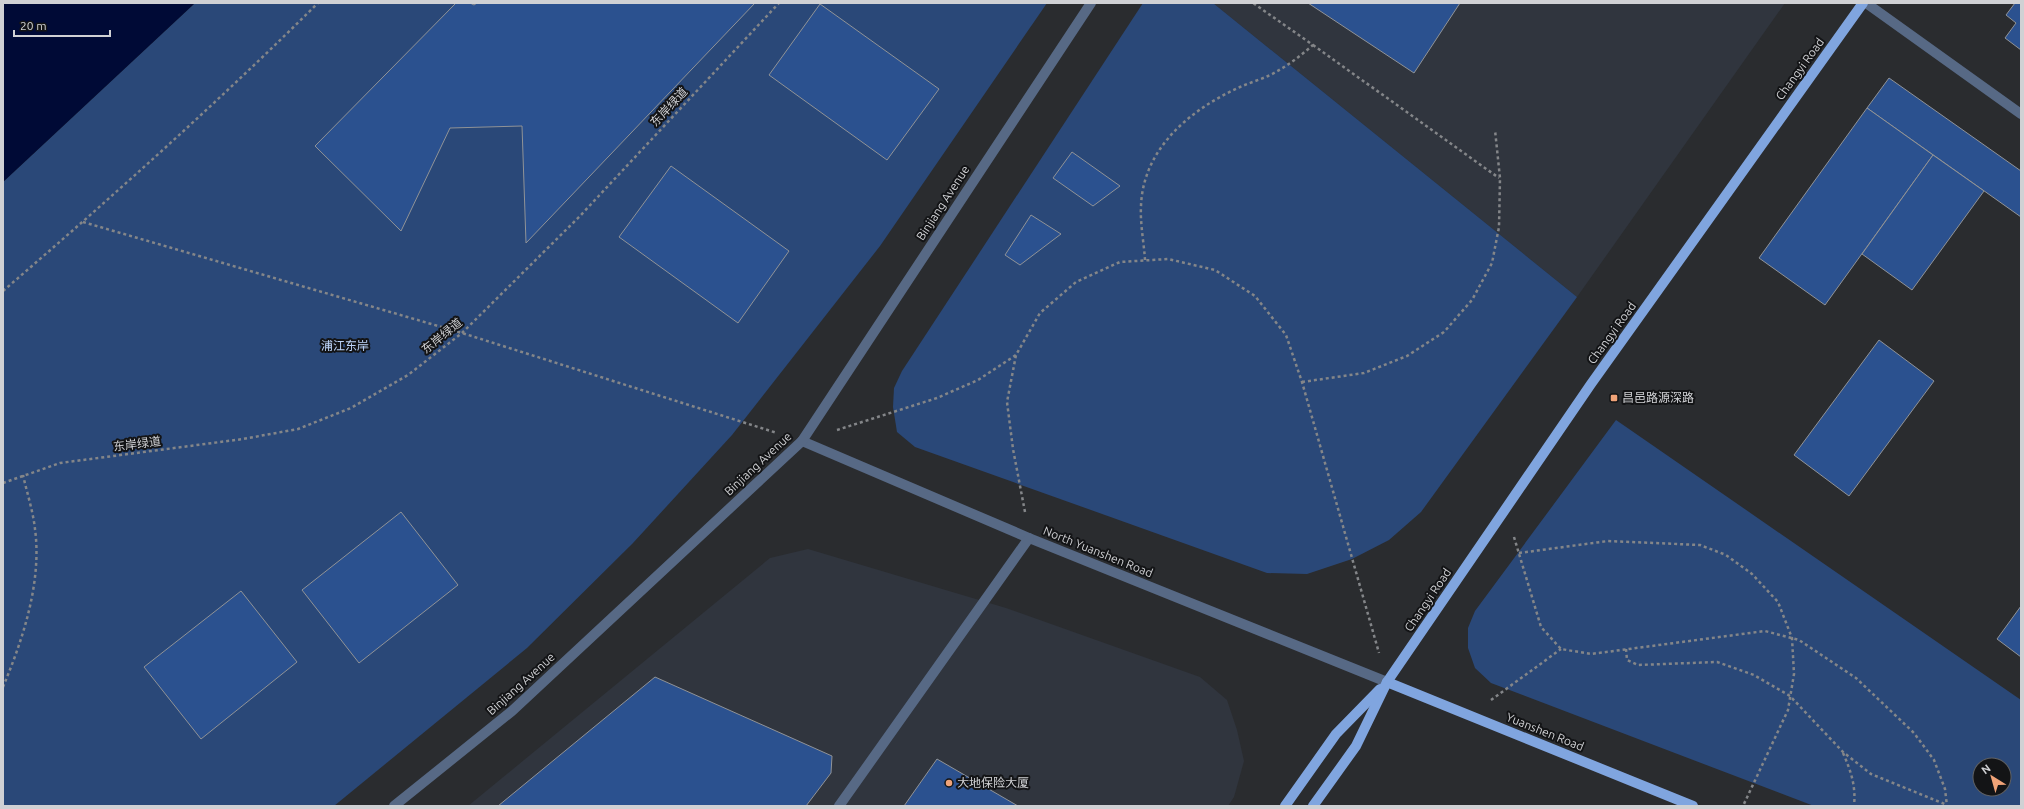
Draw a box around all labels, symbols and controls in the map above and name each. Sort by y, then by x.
scale bar [14,12,110,38]
text: 20 m [20,19,47,32]
street label: Changyi Road [1773,35,1826,102]
street label: 东岸绿道 [648,85,690,129]
street label: Binjiang Avenue [914,163,972,242]
street label: Changyi Road [1585,299,1638,366]
street label: 东岸绿道 [419,315,464,356]
park label: 浦江东岸 [321,339,369,352]
place label: 昌邑路源深路 [1622,391,1694,404]
marker: 昌邑路源深路 [1609,393,1619,403]
street label: Binjiang Avenue [722,429,794,498]
street label: 东岸绿道 [112,434,162,453]
street label: North Yuanshen Road [1042,524,1155,579]
street label: Changyi Road [1402,566,1453,634]
street label: Binjiang Avenue [484,650,557,717]
street label: Yuanshen Road [1505,710,1586,753]
north arrow [1972,757,2012,797]
text: N [1979,762,1993,776]
place label: 大地保险大厦 [957,776,1029,789]
marker: 大地保险大厦 [944,778,954,788]

